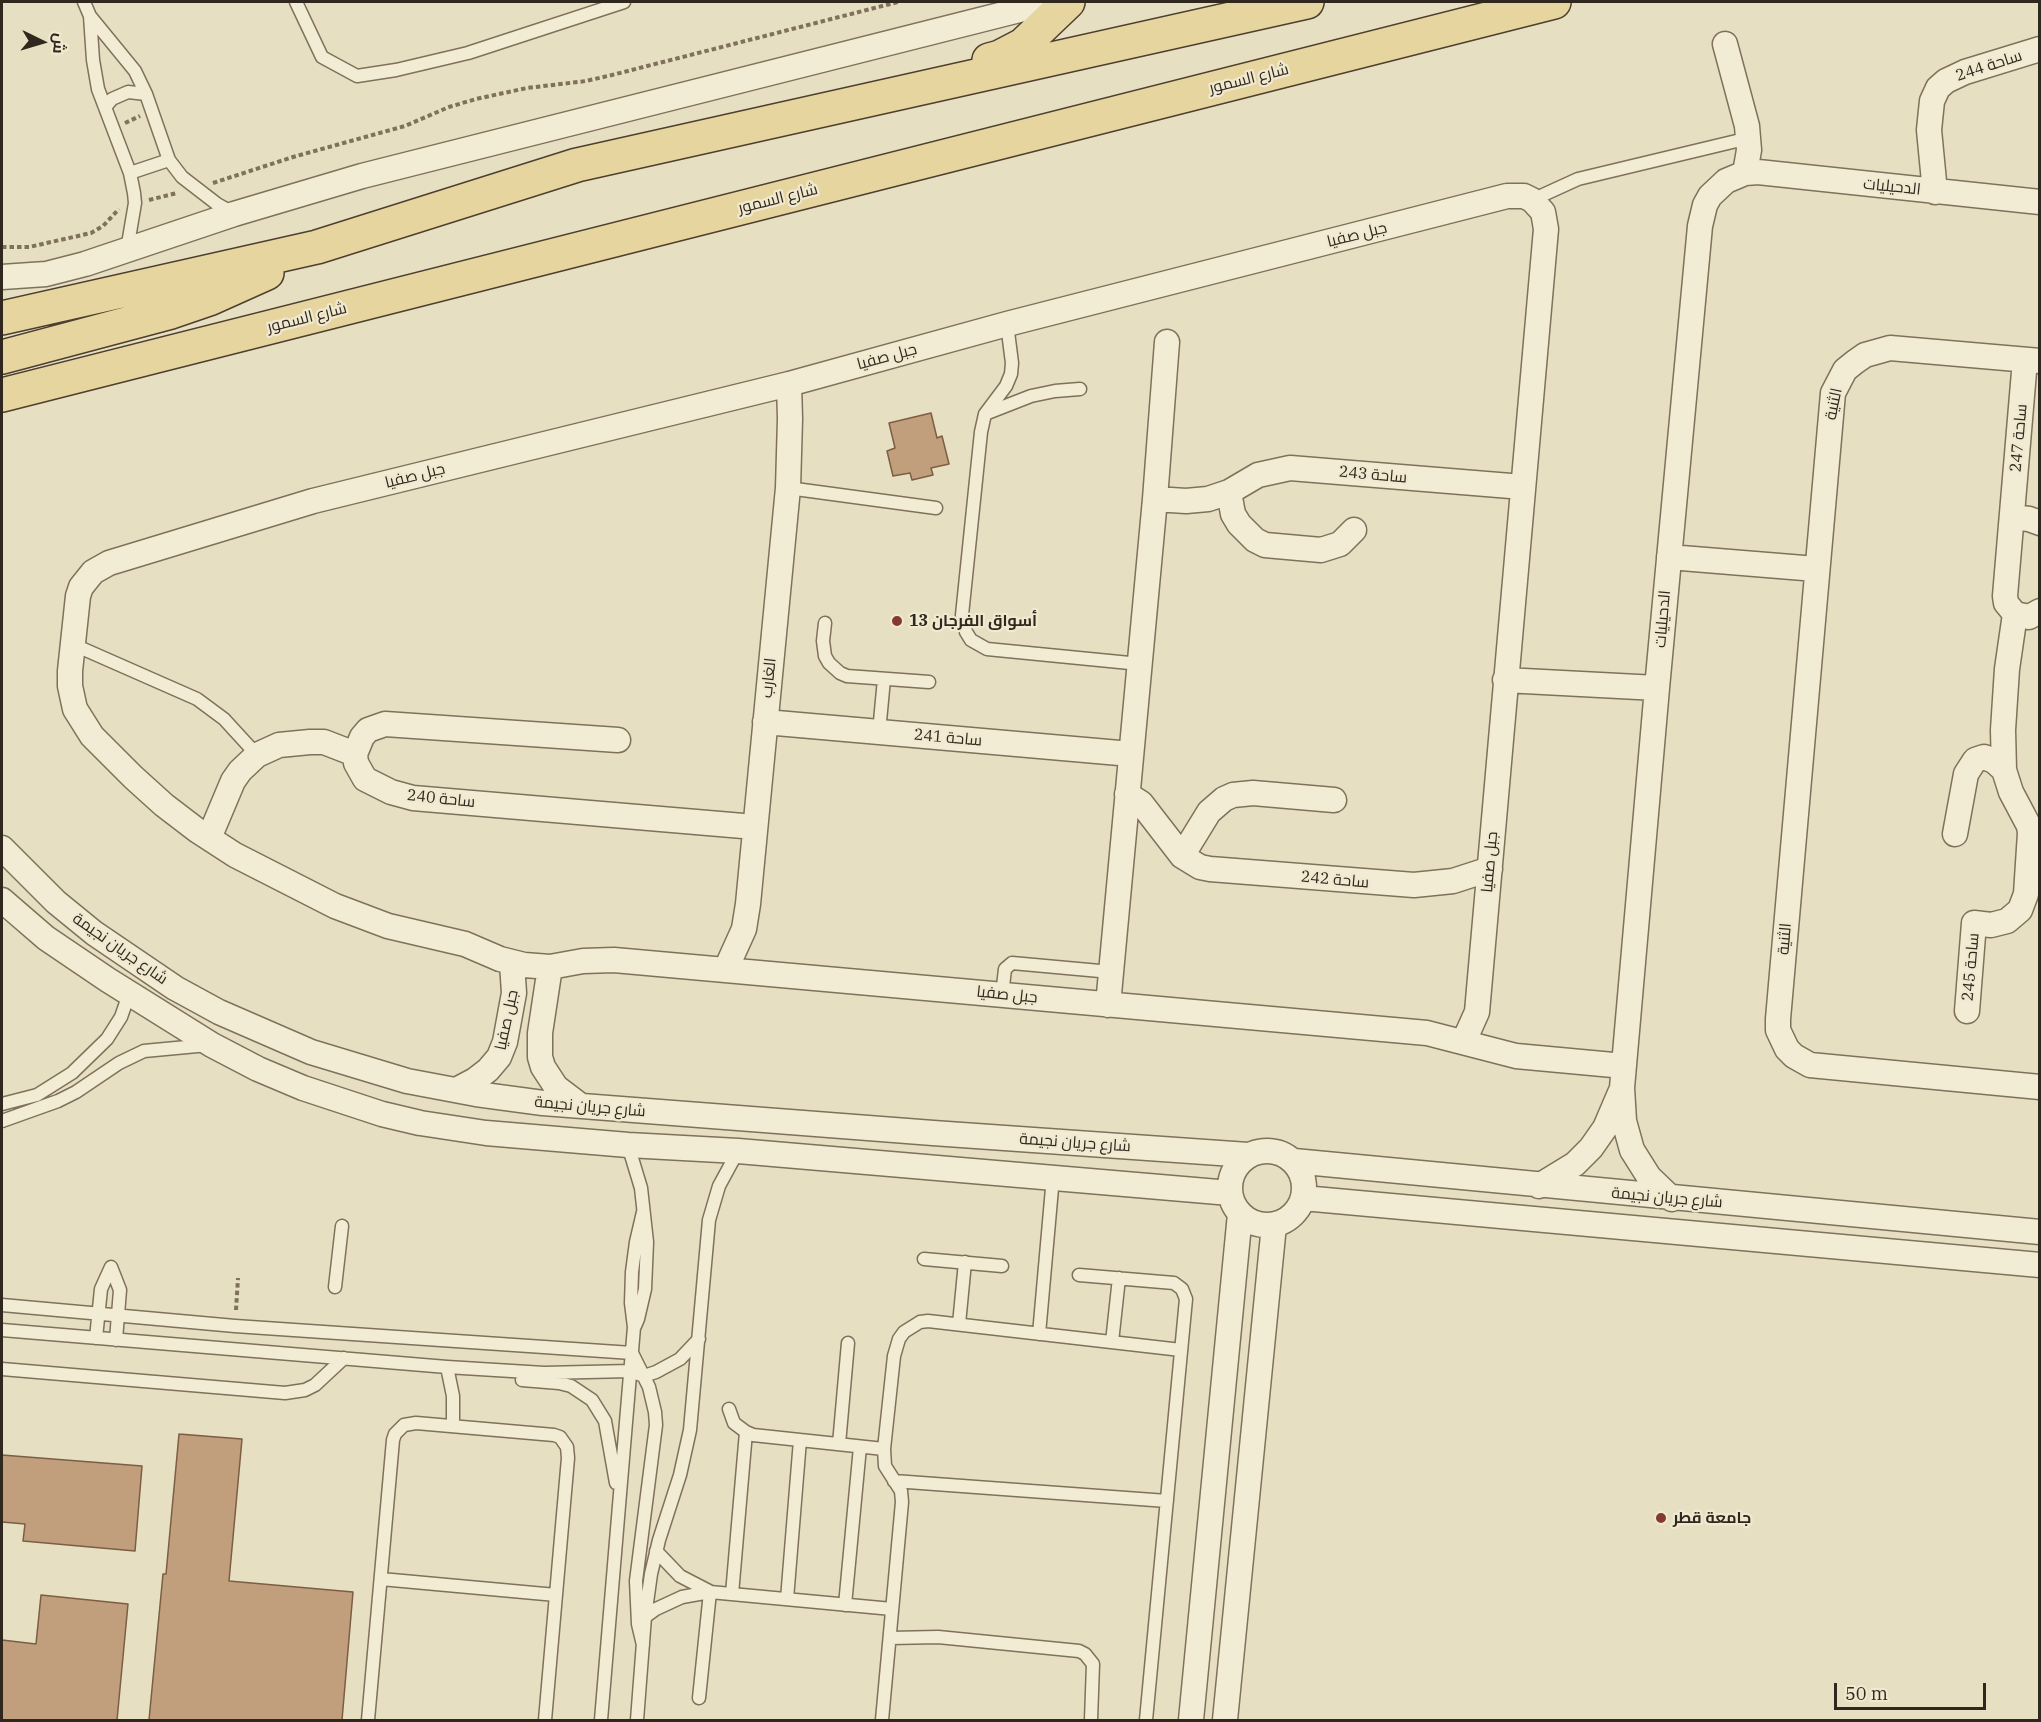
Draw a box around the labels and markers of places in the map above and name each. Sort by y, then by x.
place label: أسواق الفرجان 13 [909,611,1037,631]
marker: أسواق الفرجان 13 [890,614,904,628]
place label: جامعة قطر [1673,1508,1751,1528]
marker: جامعة قطر [1654,1511,1668,1525]

